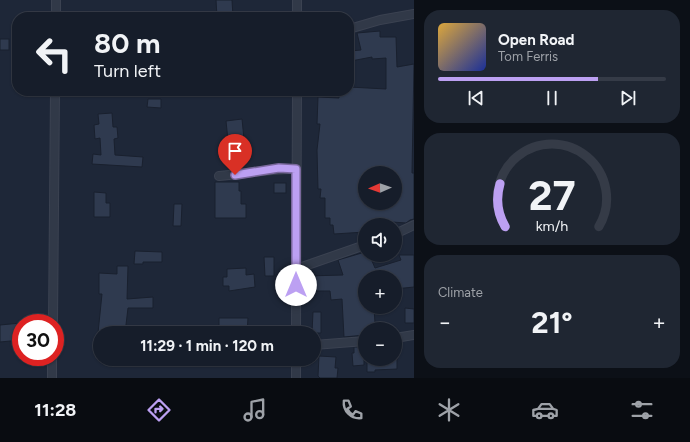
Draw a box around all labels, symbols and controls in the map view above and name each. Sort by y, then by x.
text: 80 m [94,26,160,60]
icon: left [28,28,80,80]
text: Open Road [498,31,575,49]
text: Tom Ferris [498,49,558,64]
text: Turn left [94,60,161,82]
icon: previous [465,87,487,109]
icon: pause [541,87,563,109]
icon: next [617,87,639,109]
pin [218,134,252,175]
icon: arrive [224,140,246,162]
north arrow [358,166,402,210]
map controls [358,166,402,366]
text: 27 [528,170,576,220]
text: km/h [536,217,568,235]
button: sound [358,218,402,262]
position arrow [275,264,317,306]
button: + [358,270,402,314]
text: Climate [438,285,483,300]
text: 21° [531,304,573,341]
text: − [438,309,452,336]
text: + [652,309,666,336]
speed limit sign: 30 [12,314,64,366]
button: − [358,322,402,366]
text: 11:29 · 1 min · 120 m [140,337,274,355]
icon: directions [145,396,173,424]
icon: music [241,396,269,424]
icon: phone [338,396,366,424]
icon: climate [435,396,463,424]
icon: car [531,396,559,424]
icon: filters [628,396,656,424]
text: 11:28 [34,399,76,421]

